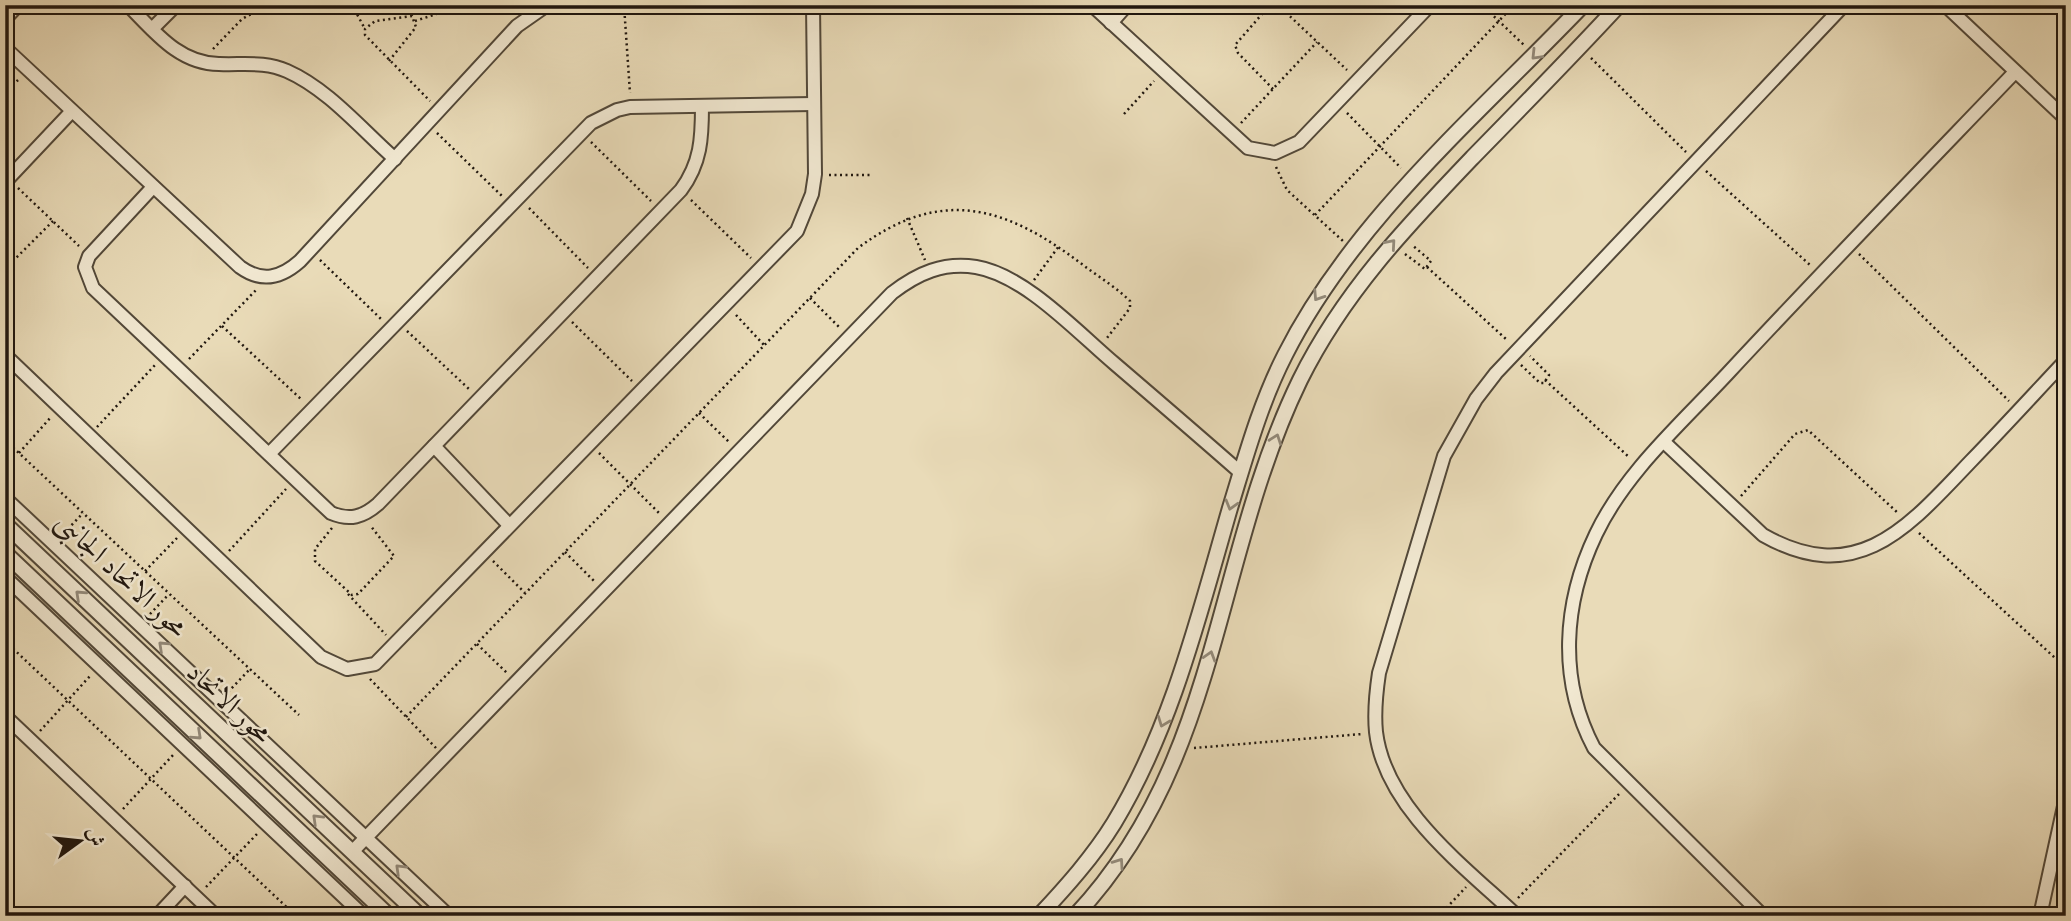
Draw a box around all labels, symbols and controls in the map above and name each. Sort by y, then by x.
one-way arrow [1531,47,1544,60]
one-way arrow [1383,239,1395,252]
one-way arrow [1314,288,1326,301]
one-way arrow [1268,433,1282,445]
one-way arrow [1225,499,1240,511]
street label: محور الاتحاد الجانبى [45,504,195,648]
one-way arrow [75,591,88,604]
one-way arrow [158,641,171,654]
one-way arrow [1201,650,1216,662]
street label: محور الاتحاد [177,654,280,754]
one-way arrow [1157,716,1171,728]
one-way arrow [189,726,202,739]
north arrow [46,806,116,876]
one-way arrow [312,814,325,827]
text: ش [79,825,109,850]
one-way arrow [1111,858,1123,871]
one-way arrow [395,864,408,877]

